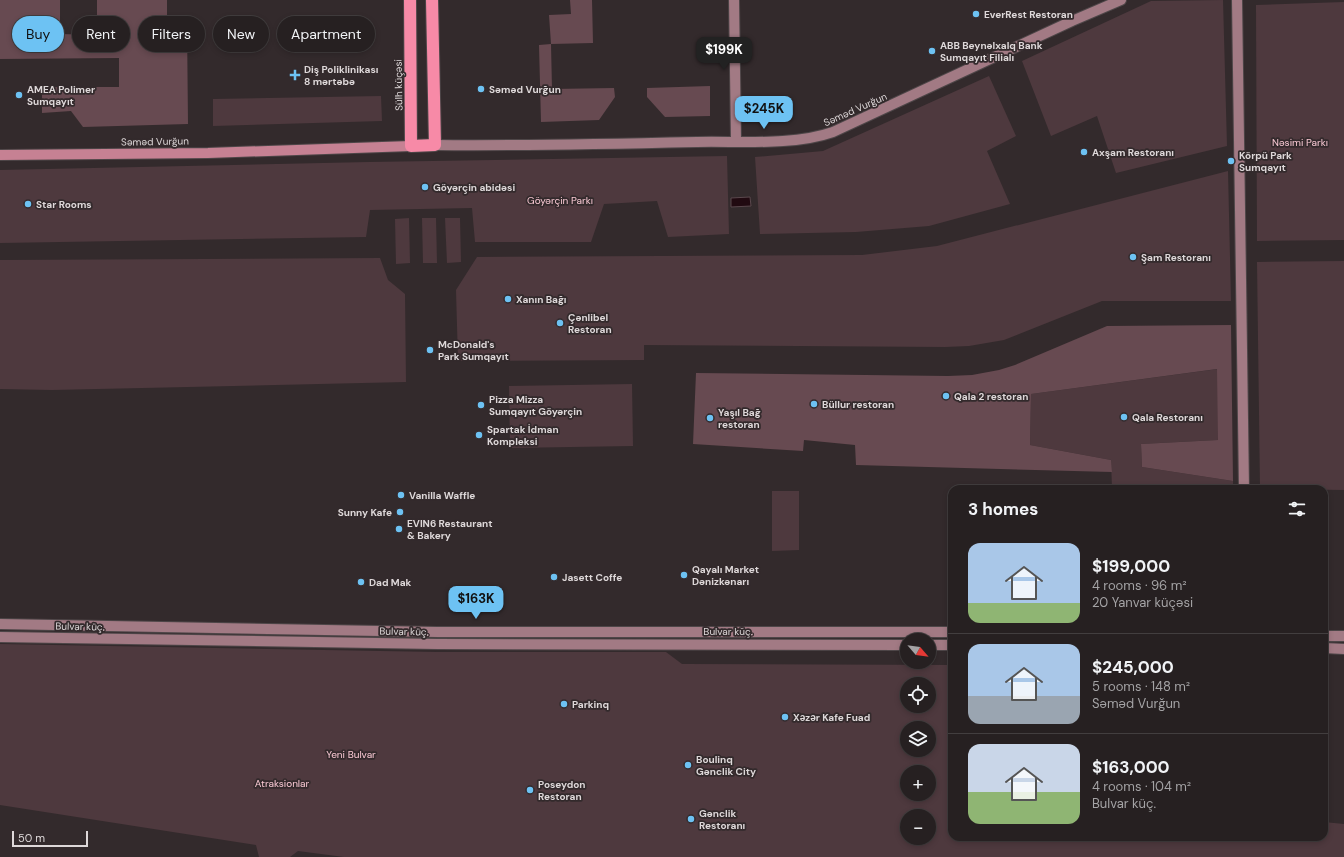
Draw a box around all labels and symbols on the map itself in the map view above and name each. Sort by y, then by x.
place label: EverRest Restoran [984,8,1073,21]
marker: EverRest Restoran [971,9,981,19]
pin: $199K [696,37,752,71]
place label: ABB Beynəlxalq Bank Sumqayıt Filialı [940,39,1043,64]
marker: ABB Beynəlxalq Bank Sumqayıt Filialı [927,46,937,56]
street label: Sülh küçəsi [392,59,405,111]
place label: Diş Poliklinikası 8 mərtəbə [304,63,379,88]
marker: Diş Poliklinikası 8 mərtəbə [289,69,301,81]
place label: AMEA Polimer Sumqayıt [27,83,95,108]
place label: Səməd Vurğun [489,83,561,96]
marker: Səməd Vurğun [476,84,486,94]
marker: AMEA Polimer Sumqayıt [14,90,24,100]
street label: Səməd Vurğun [822,90,889,129]
pin: $245K [736,96,792,130]
street label: Səməd Vurğun [121,134,189,149]
park label: Nəsimi Parkı [1272,136,1328,149]
place label: Axşam Restoranı [1092,146,1174,159]
marker: Axşam Restoranı [1079,147,1089,157]
place label: Körpü Park Sumqayıt [1239,149,1292,174]
marker: Körpü Park Sumqayıt [1226,156,1236,166]
place label: Göyərçin abidəsi [433,181,515,194]
marker: Göyərçin abidəsi [420,182,430,192]
park label: Göyərçin Parkı [527,194,593,207]
place label: Star Rooms [36,198,92,211]
marker: Star Rooms [23,199,33,209]
place label: Şam Restoranı [1141,251,1211,264]
marker: Şam Restoranı [1128,252,1138,262]
place label: Xanın Bağı [516,293,567,306]
marker: Xanın Bağı [503,294,513,304]
place label: Çənlibel Restoran [568,311,612,336]
marker: Çənlibel Restoran [555,318,565,328]
place label: McDonald's Park Sumqayıt [438,338,509,363]
marker: McDonald's Park Sumqayıt [425,345,435,355]
place label: Qala 2 restoran [954,390,1028,403]
marker: Qala 2 restoran [941,391,951,401]
place label: Pizza Mizza Sumqayıt Göyərçin [489,393,582,418]
place label: Büllur restoran [822,398,894,411]
marker: Büllur restoran [809,399,819,409]
marker: Pizza Mizza Sumqayıt Göyərçin [476,400,486,410]
place label: Yaşıl Bağ restoran [718,406,761,431]
place label: Qala Restoranı [1132,411,1203,424]
marker: Qala Restoranı [1119,412,1129,422]
marker: Yaşıl Bağ restoran [705,413,715,423]
place label: Spartak İdman Kompleksi [487,423,559,448]
marker: Spartak İdman Kompleksi [474,430,484,440]
place label: Vanilla Waffle [409,489,475,502]
marker: Vanilla Waffle [396,490,406,500]
place label: Sunny Kafe [338,506,392,519]
marker: Sunny Kafe [395,507,405,517]
place label: EVIN6 Restaurant & Bakery [407,517,493,542]
marker: EVIN6 Restaurant & Bakery [394,524,404,534]
place label: Qayalı Market Dənizkənarı [692,563,759,588]
marker: Qayalı Market Dənizkənarı [679,570,689,580]
place label: Jasett Coffe [562,571,622,584]
marker: Jasett Coffe [549,572,559,582]
place label: Dad Mak [369,576,412,589]
marker: Dad Mak [356,577,366,587]
pin: $163K [448,586,504,620]
street label: Bulvar küç. [55,620,105,633]
street label: Bulvar küç. [379,625,429,638]
street label: Bulvar küç. [703,625,753,638]
north arrow [900,633,936,669]
place label: Parkinq [572,698,609,711]
marker: Parkinq [559,699,569,709]
place label: Xәzәr Kafe Fuad [793,711,870,724]
marker: Xәzәr Kafe Fuad [780,712,790,722]
park label: Yeni Bulvar [326,748,376,761]
place label: Boulinq Gənclik City [696,753,756,778]
marker: Boulinq Gənclik City [683,760,693,770]
park label: Atraksionlar [255,777,310,790]
place label: Poseydon Restoran [538,778,586,803]
marker: Poseydon Restoran [525,785,535,795]
place label: Gənclik Restoranı [699,807,746,832]
marker: Gənclik Restoranı [686,814,696,824]
scale bar [12,829,88,848]

